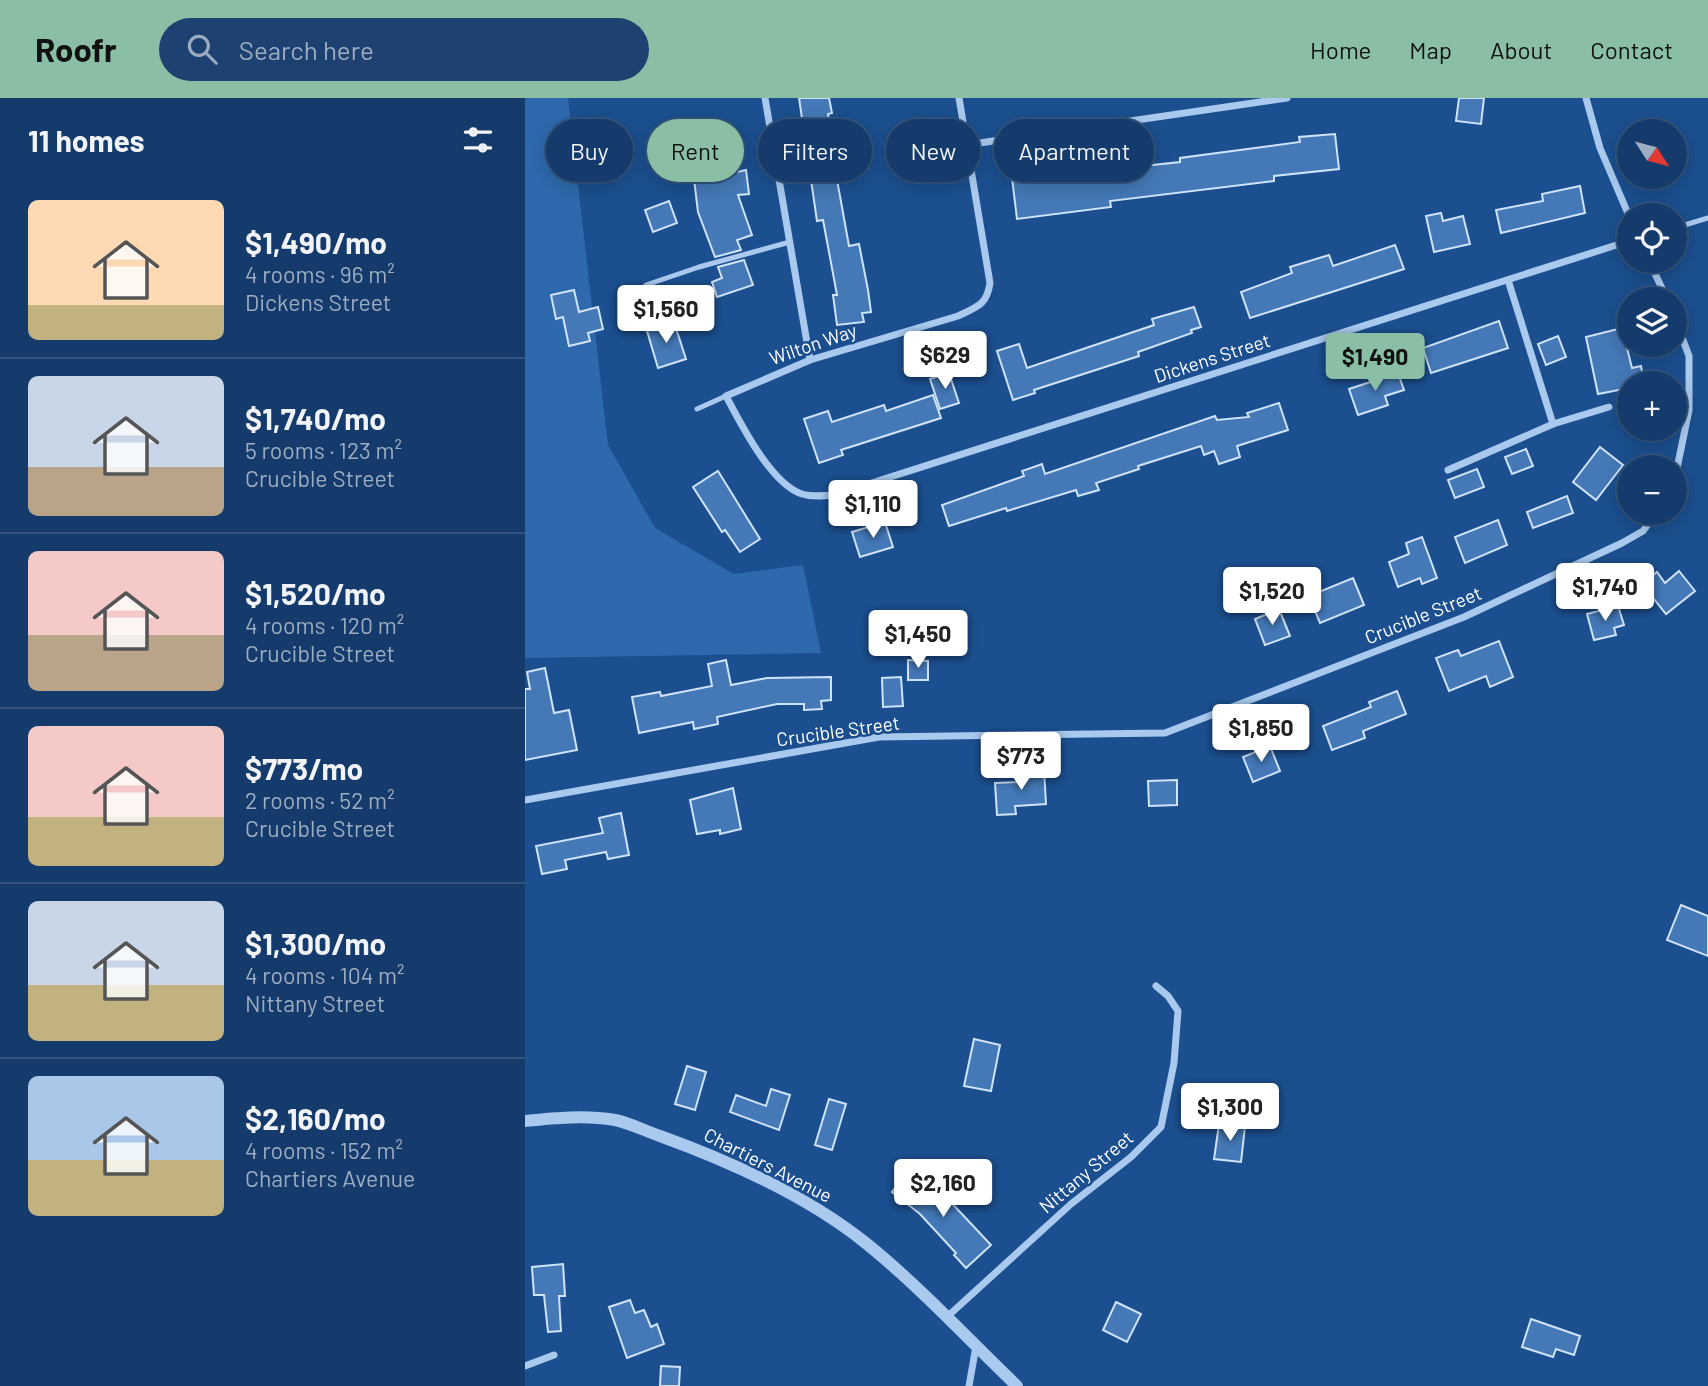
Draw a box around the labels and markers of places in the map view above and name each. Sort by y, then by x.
pin: $1,560 [609,286,723,345]
pin: $629 [904,331,986,391]
pin: $1,490 [1318,334,1432,393]
pin: $1,110 [816,480,930,540]
pin: $1,740 [1548,564,1662,623]
pin: $1,520 [1215,568,1329,627]
pin: $1,450 [861,610,975,670]
pin: $1,850 [1204,704,1318,764]
pin: $773 [980,732,1062,792]
pin: $1,300 [1173,1084,1287,1143]
pin: $2,160 [886,1160,1000,1219]

